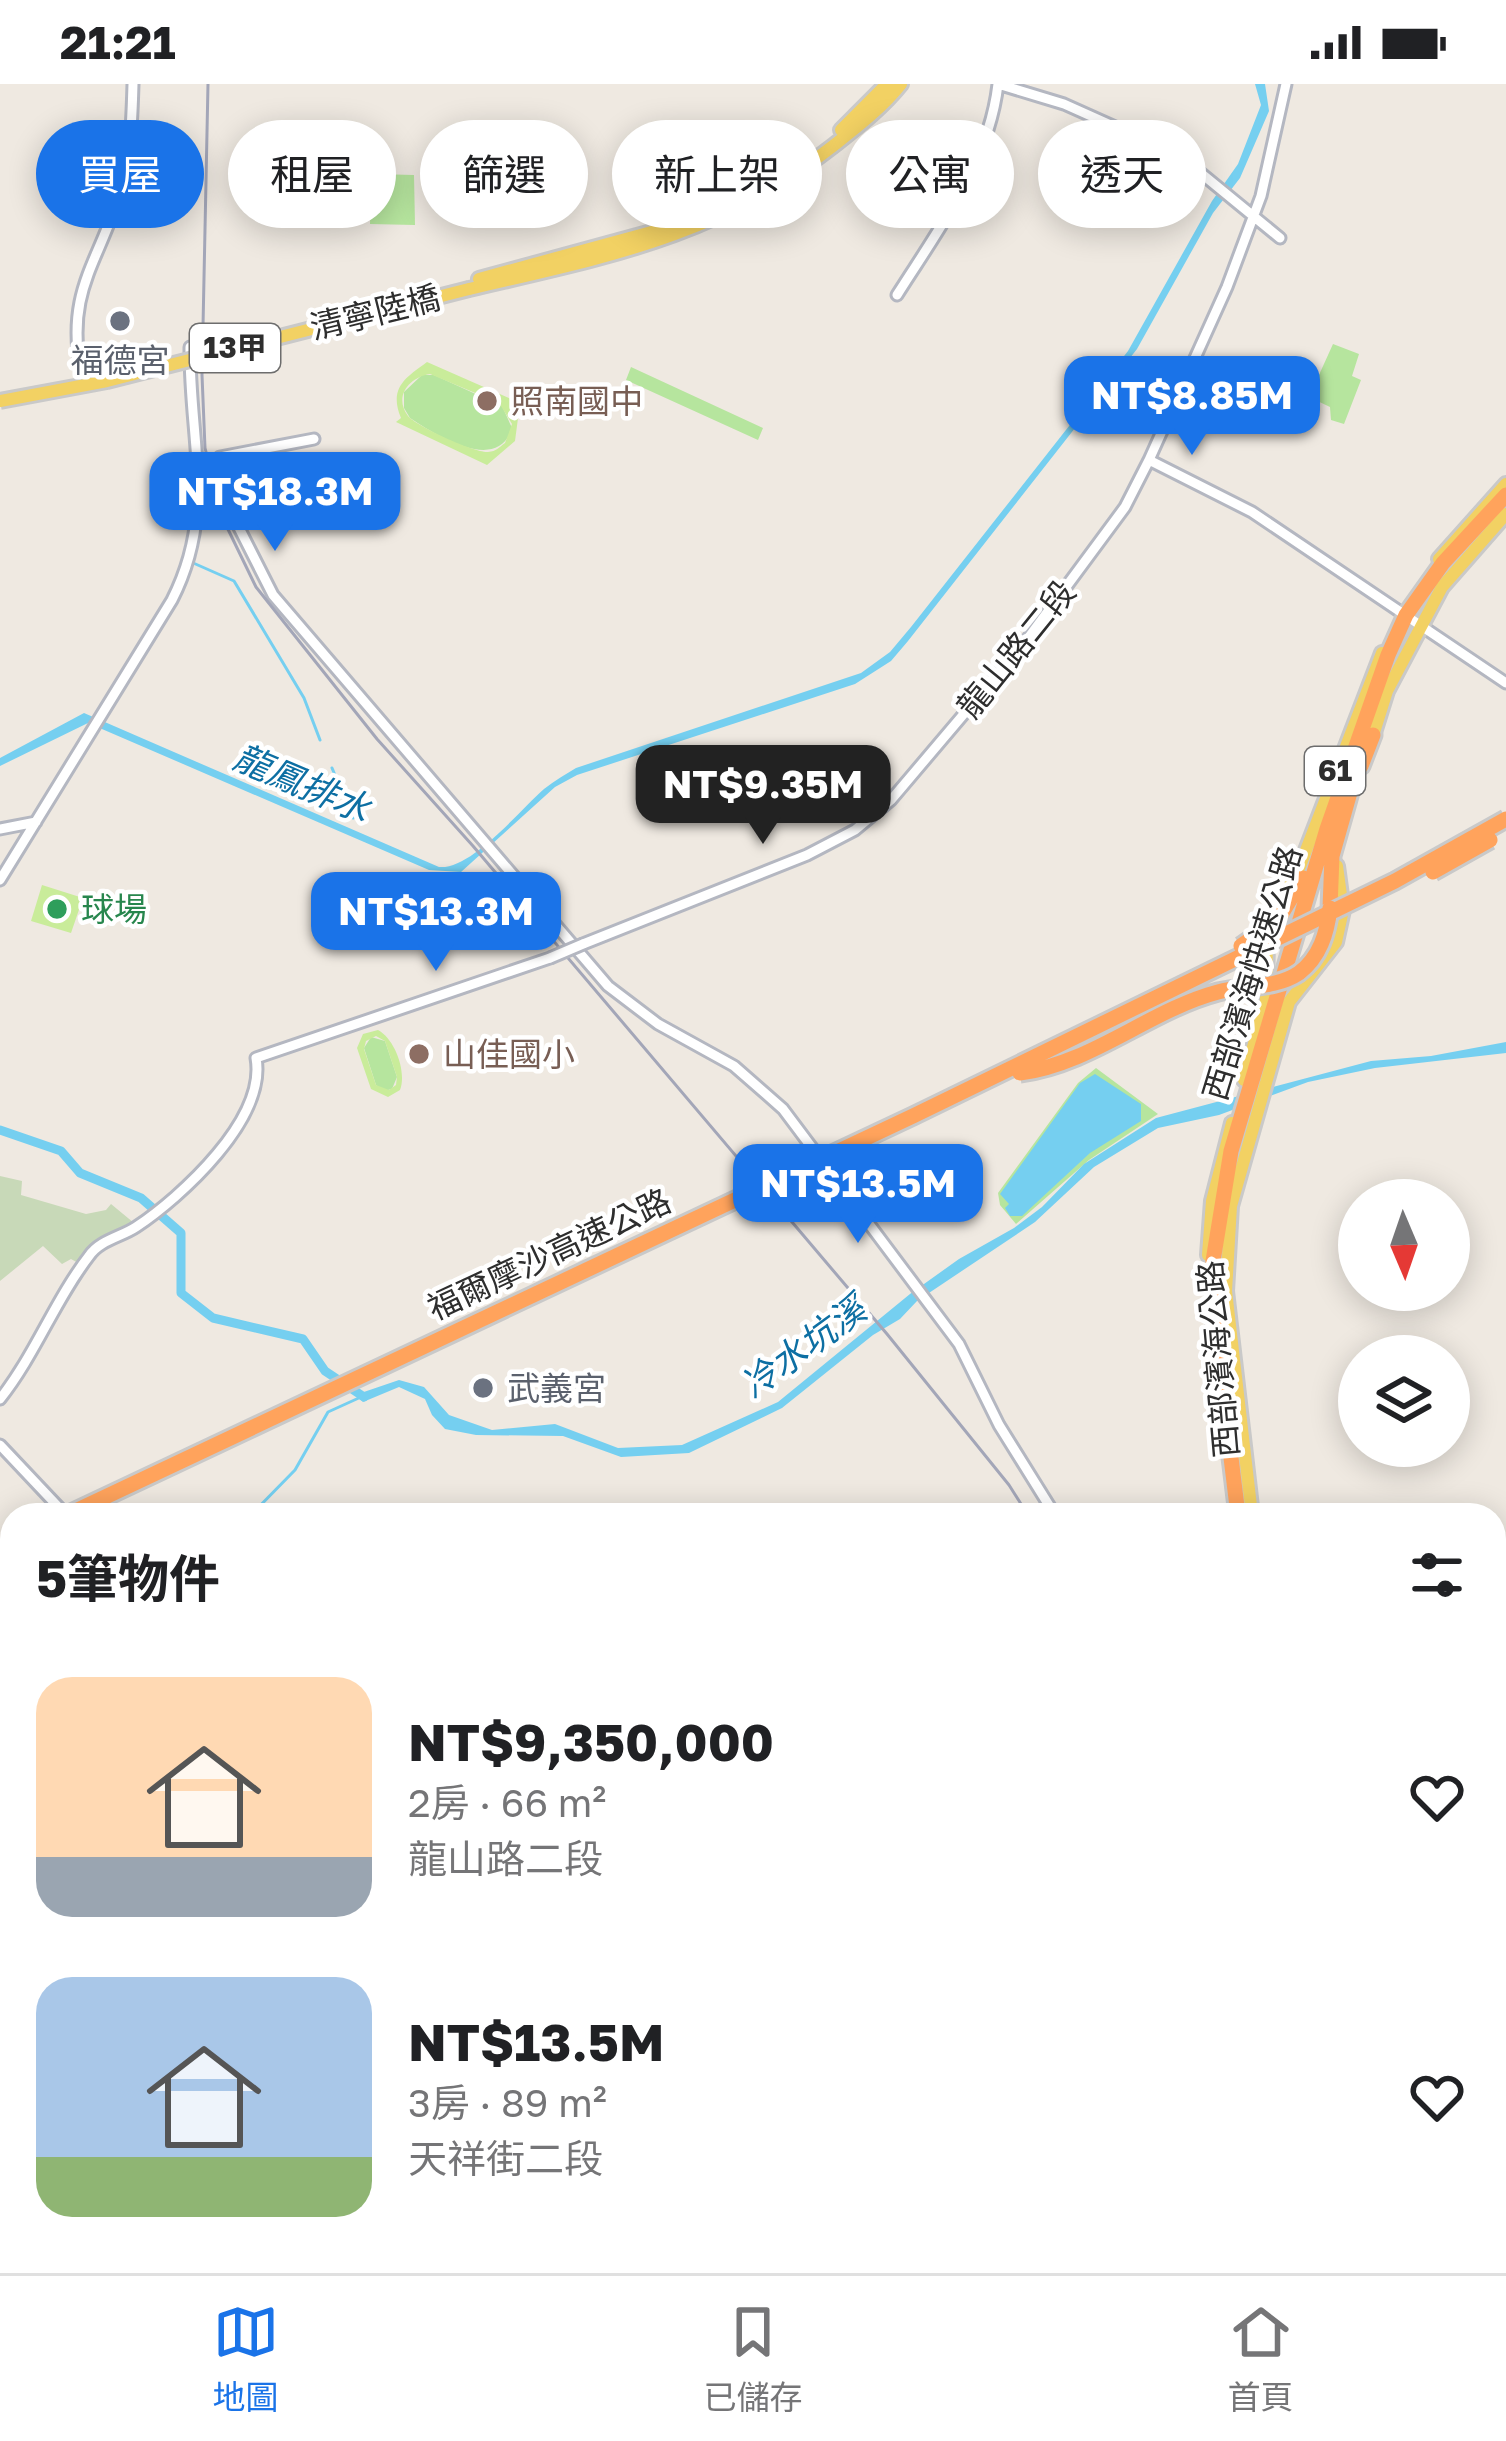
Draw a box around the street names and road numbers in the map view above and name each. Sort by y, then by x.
street label: 清寧陸橋 [306,277,444,346]
road number: 13甲 [190,324,280,372]
street label: 龍山路二段 [949,572,1083,725]
road number: 61 [1305,747,1365,795]
street label: 西部濱海快速公路 [1194,841,1309,1105]
street label: 福爾摩沙高速公路 [421,1180,677,1327]
street label: 西部濱海公路 [1189,1259,1246,1459]

